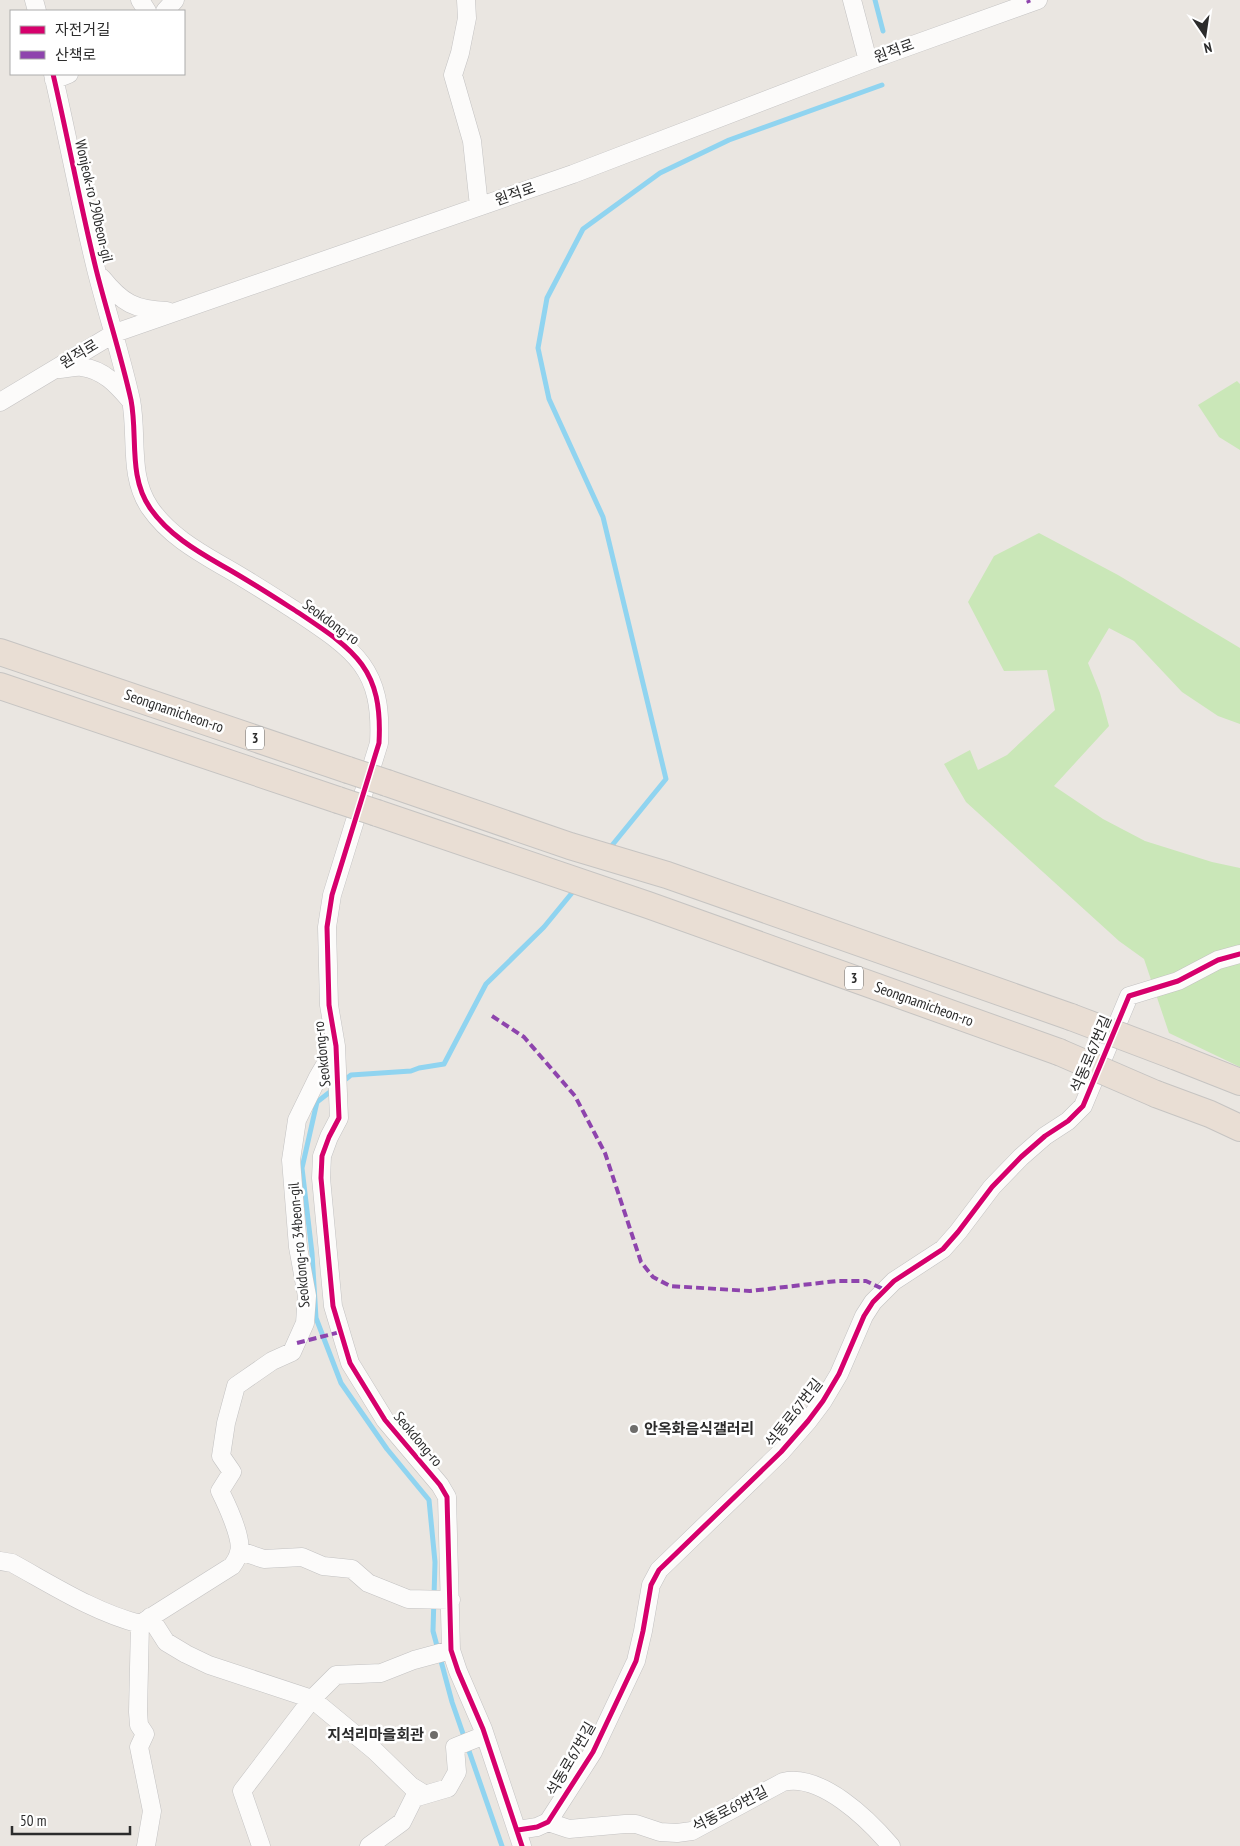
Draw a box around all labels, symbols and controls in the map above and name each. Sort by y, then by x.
legend [10,10,185,75]
north arrow [1180,10,1230,60]
text: 자전거길 [55,20,110,39]
street label: 원적로 [871,35,917,67]
text: N [1202,38,1214,57]
text: 산책로 [55,45,96,64]
street label: Wonjeok-ro 290beon-gil [71,138,118,265]
street label: 원적로 [492,178,538,209]
street label: 원적로 [56,335,101,372]
street label: Seokdong-ro [299,595,363,649]
street label: Seongnamicheon-ro [122,685,226,736]
road number: 3 [246,726,264,750]
road number: 3 [845,966,863,990]
street label: Seongnamicheon-ro [872,977,976,1030]
street label: 석동로67번길 [1066,1012,1115,1095]
street label: Seokdong-ro [309,1020,334,1088]
street label: Seokdong-ro 34beon-gil [284,1181,313,1308]
street label: 석동로67번길 [761,1374,826,1451]
street label: Seokdong-ro [390,1407,447,1470]
place label: 안옥화음식갤러리 [644,1419,754,1438]
marker: 안옥화음식갤러리 [628,1423,640,1435]
street label: 석동로67번길 [542,1718,599,1799]
place label: 지석리마을회관 [327,1725,424,1744]
marker: 지석리마을회관 [428,1729,440,1741]
street label: 석동로69번길 [689,1781,771,1836]
scale bar [12,1804,130,1836]
text: 50 m [20,1811,46,1830]

